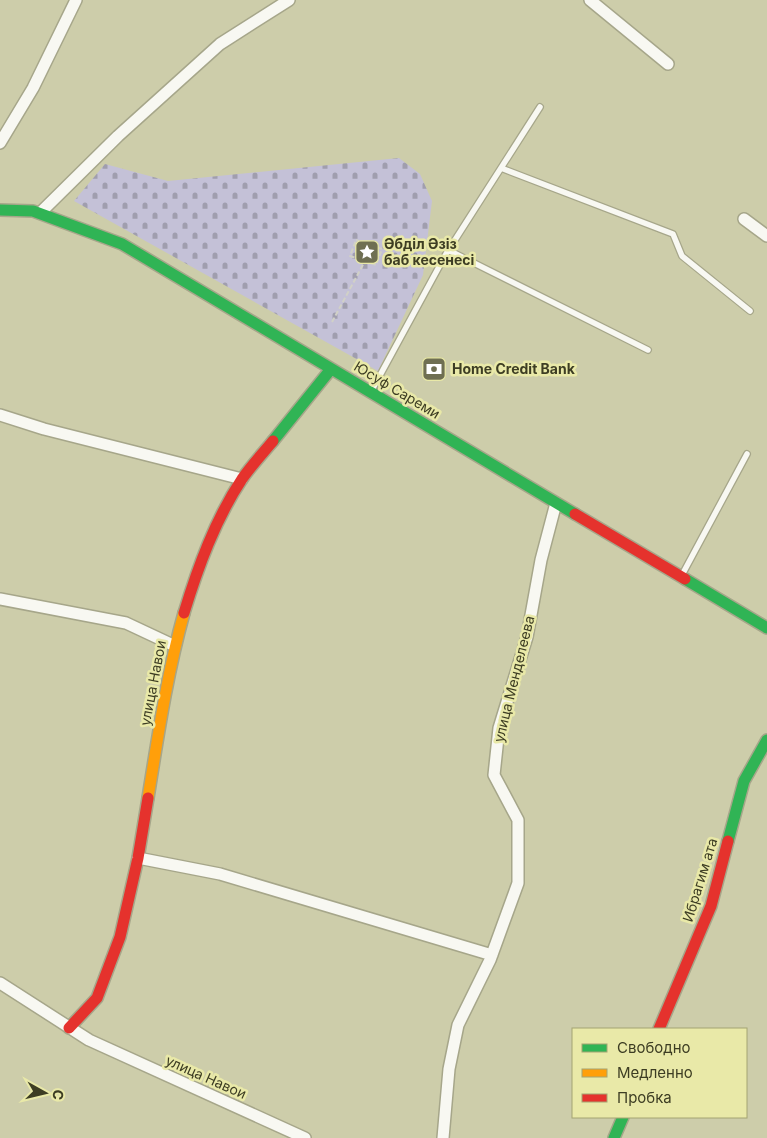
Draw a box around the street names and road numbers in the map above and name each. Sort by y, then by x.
street label: Юсуф Сареми [351,357,443,422]
street label: улица Менделеева [490,614,537,744]
street label: улица Навои [136,639,169,727]
street label: Ибрагим ата [679,836,720,924]
street label: улица Навои [163,1051,249,1102]

